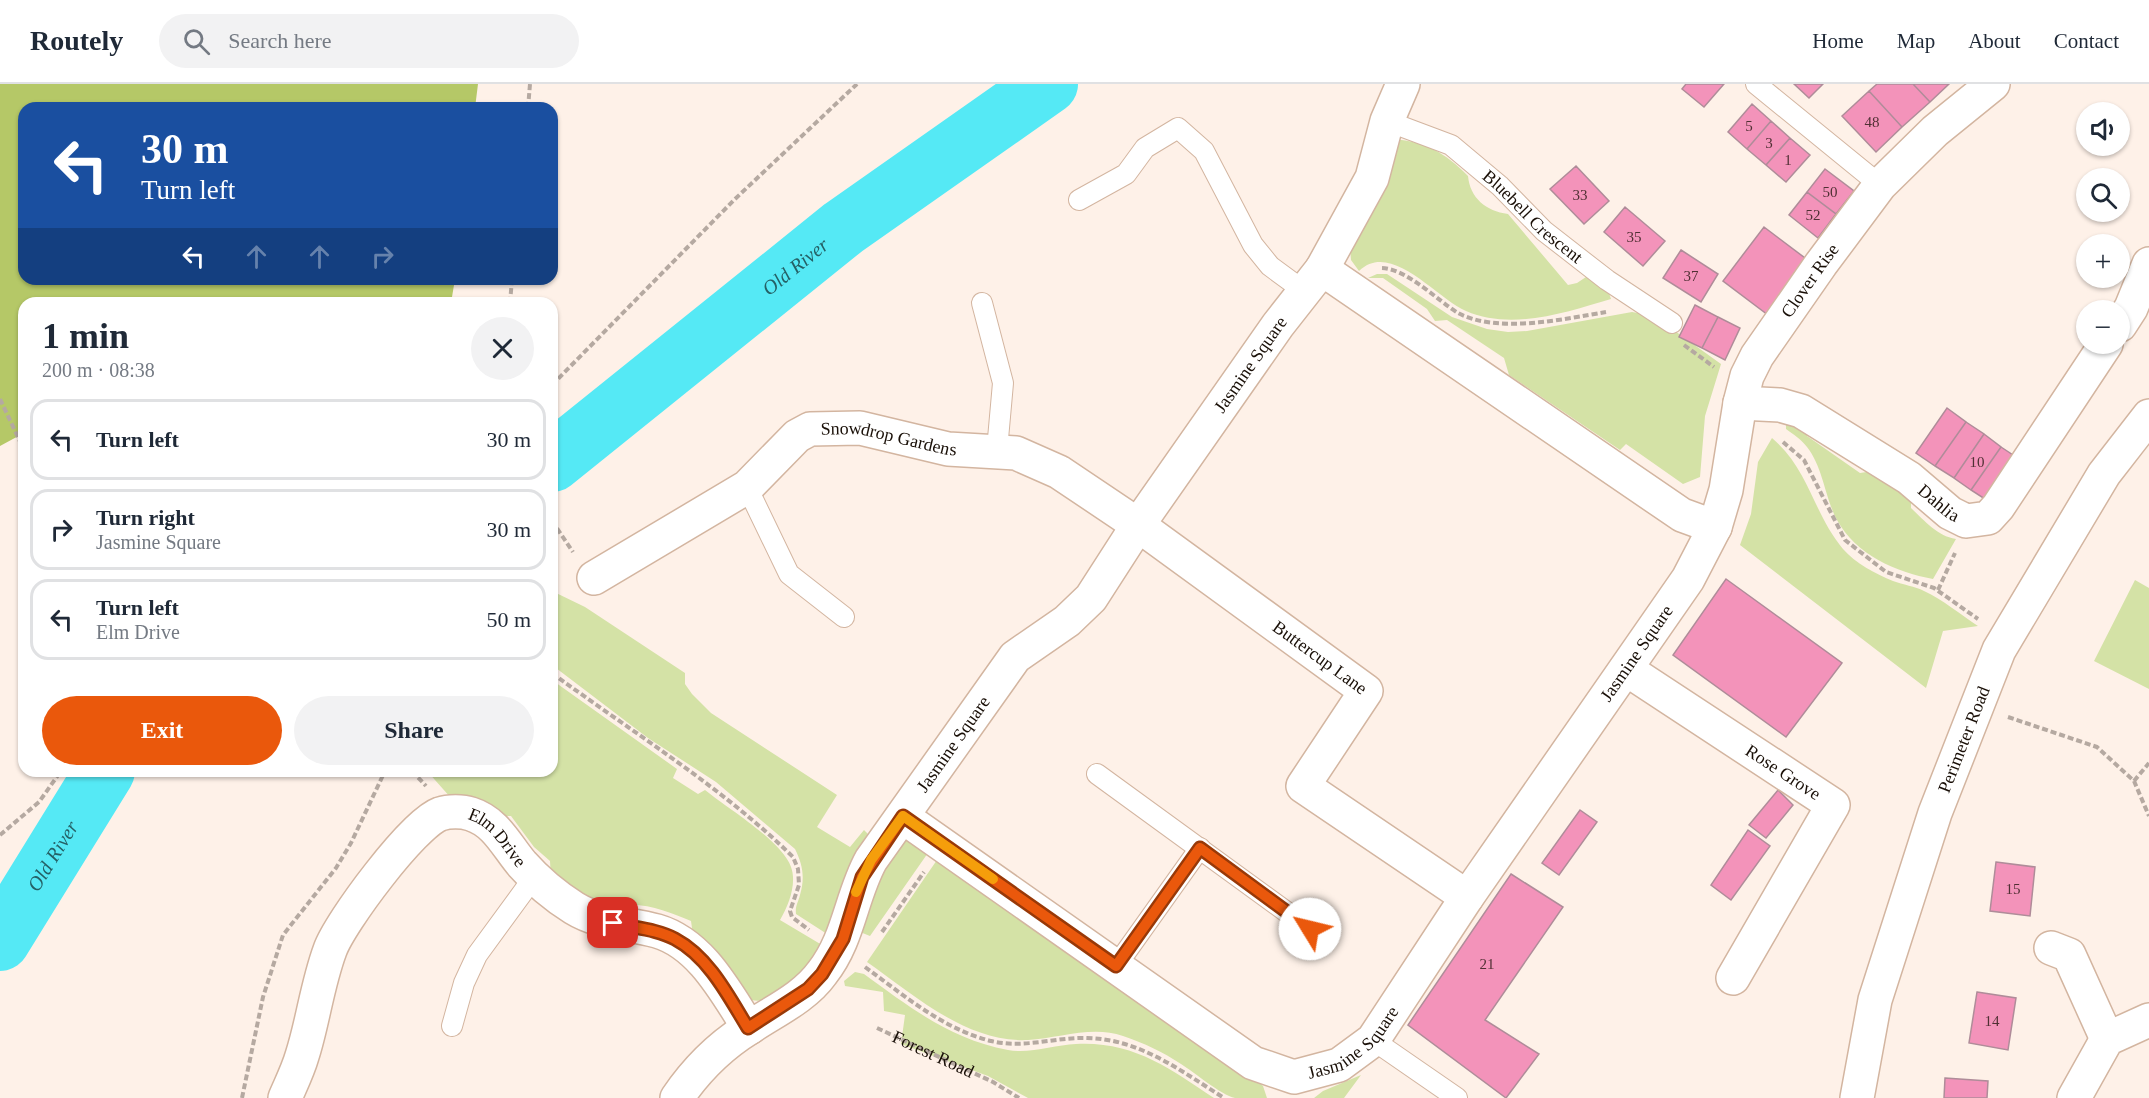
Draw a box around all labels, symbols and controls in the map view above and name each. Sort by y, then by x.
search box [159,14,579,68]
text: Routely [30,25,123,56]
icon: search [180,25,213,58]
text: Search here [228,28,332,53]
text: Home [1812,29,1864,53]
text: Map [1897,29,1935,53]
text: About [1968,29,2021,53]
text: Contact [2054,29,2119,53]
map controls [2076,102,2130,354]
button: sound [2076,102,2130,156]
house number: 48 [1865,114,1880,130]
house number: 5 [1745,118,1753,134]
icon: left [42,126,120,204]
text: 30 m [141,126,229,172]
house number: 3 [1765,135,1773,151]
house number: 1 [1784,152,1792,168]
street label: Bluebell Crescent [1479,166,1587,267]
button: search [2076,168,2130,222]
text: Turn left [141,175,235,205]
house number: 50 [1823,184,1838,200]
house number: 33 [1573,187,1588,203]
house number: 52 [1806,207,1821,223]
house number: 35 [1627,229,1642,245]
water label: Old River [758,233,833,300]
button: + [2076,234,2130,288]
icon: left [177,240,210,273]
icon: ahead [240,240,273,273]
icon: ahead [303,240,336,273]
icon: right [366,240,399,273]
street label: Clover Rise [1777,240,1843,321]
house number: 37 [1684,268,1699,284]
button: − [2076,300,2130,354]
street label: Jasmine Square [1210,312,1291,416]
text: 1 min [42,316,129,356]
button: close [471,317,534,380]
text: 200 m · 08:38 [42,359,155,381]
street label: Snowdrop Gardens [820,418,957,459]
icon: left [45,423,78,456]
text: Turn left [96,427,179,452]
text: 30 m [486,427,531,452]
house number: 10 [1970,454,1985,470]
street label: Dahlia [1914,480,1963,526]
text: Turn right [96,505,195,530]
icon: right [45,513,78,546]
text: 30 m [486,517,531,542]
text: Jasmine Square [96,531,221,553]
text: Turn left [96,595,179,620]
street label: Jasmine Square [1596,601,1677,705]
icon: left [45,603,78,636]
text: 50 m [486,607,531,632]
street label: Buttercup Lane [1269,617,1371,698]
text: Elm Drive [96,621,180,643]
street label: Perimeter Road [1934,683,1994,796]
street label: Jasmine Square [913,692,994,796]
button: Exit [42,696,282,765]
button: Share [294,696,534,765]
street label: Rose Grove [1742,740,1824,804]
street label: Elm Drive [466,804,530,871]
water label: Old River [23,817,83,895]
house number: 15 [2006,881,2021,897]
pin [587,897,638,948]
position arrow [1278,897,1342,961]
icon: arrive [596,906,629,939]
house number: 21 [1480,956,1495,972]
street label: Jasmine Square [1306,1002,1402,1083]
house number: 14 [1985,1013,2000,1029]
street label: Forest Road [889,1027,977,1082]

